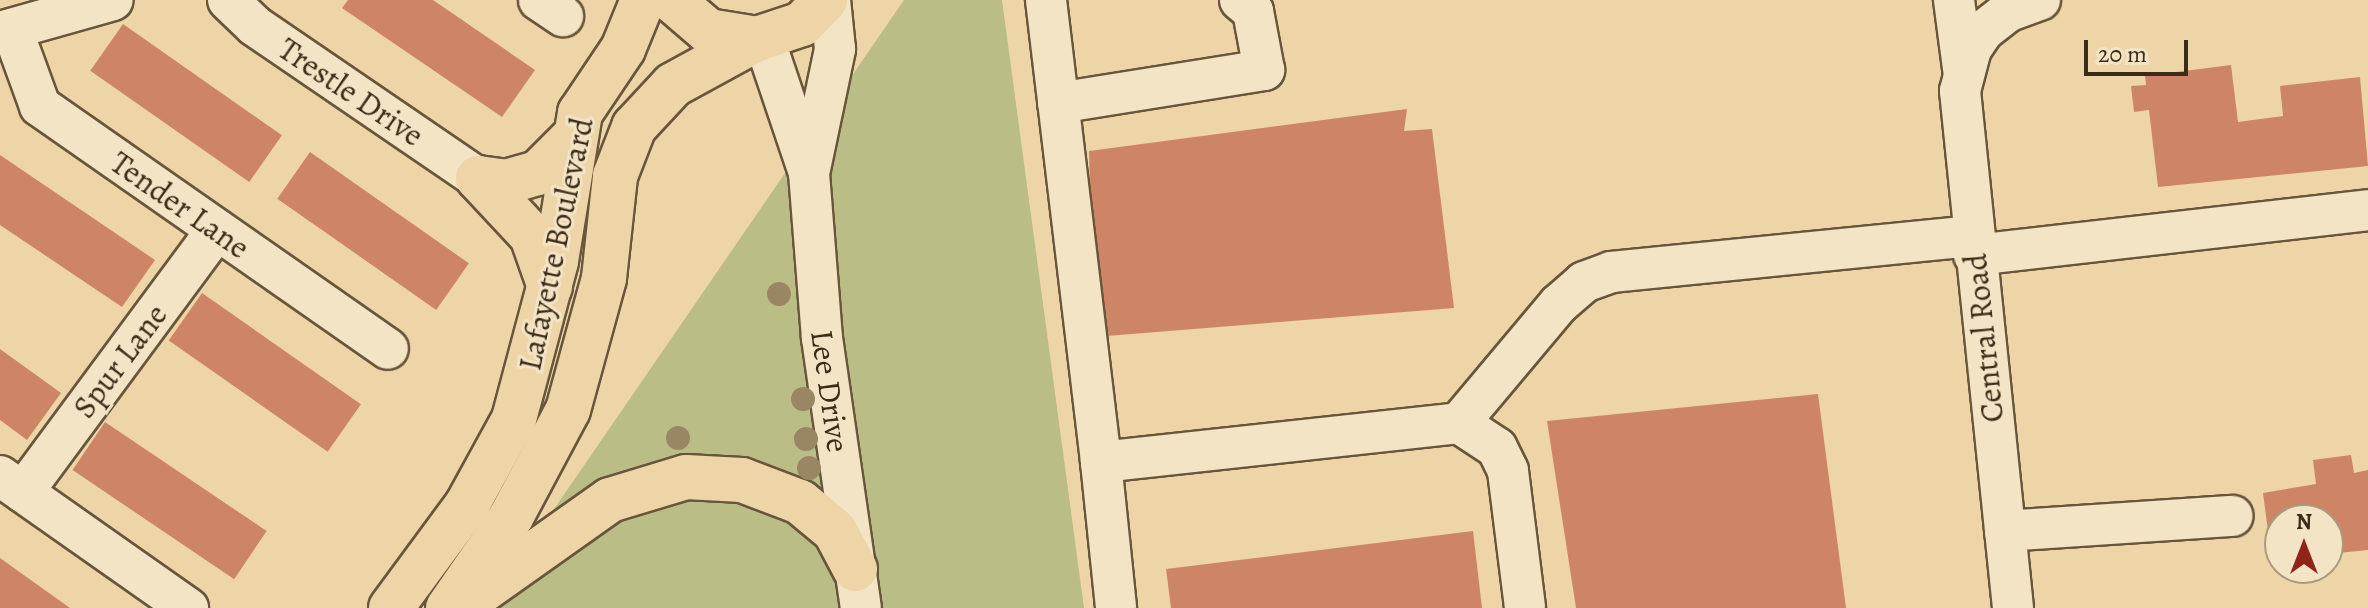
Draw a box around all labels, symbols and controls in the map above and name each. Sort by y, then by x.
scale bar [2088,24,2192,74]
street label: Trestle Drive [271,30,431,154]
text: 20 m [2098,38,2147,70]
street label: Lafayette Boulevard [510,114,602,374]
street label: Tender Lane [103,143,257,267]
street label: Central Road [1956,252,2012,424]
street label: Spur Lane [65,296,175,426]
street label: Lee Drive [802,327,858,455]
north arrow [2264,504,2344,584]
text: N [2296,507,2312,537]

